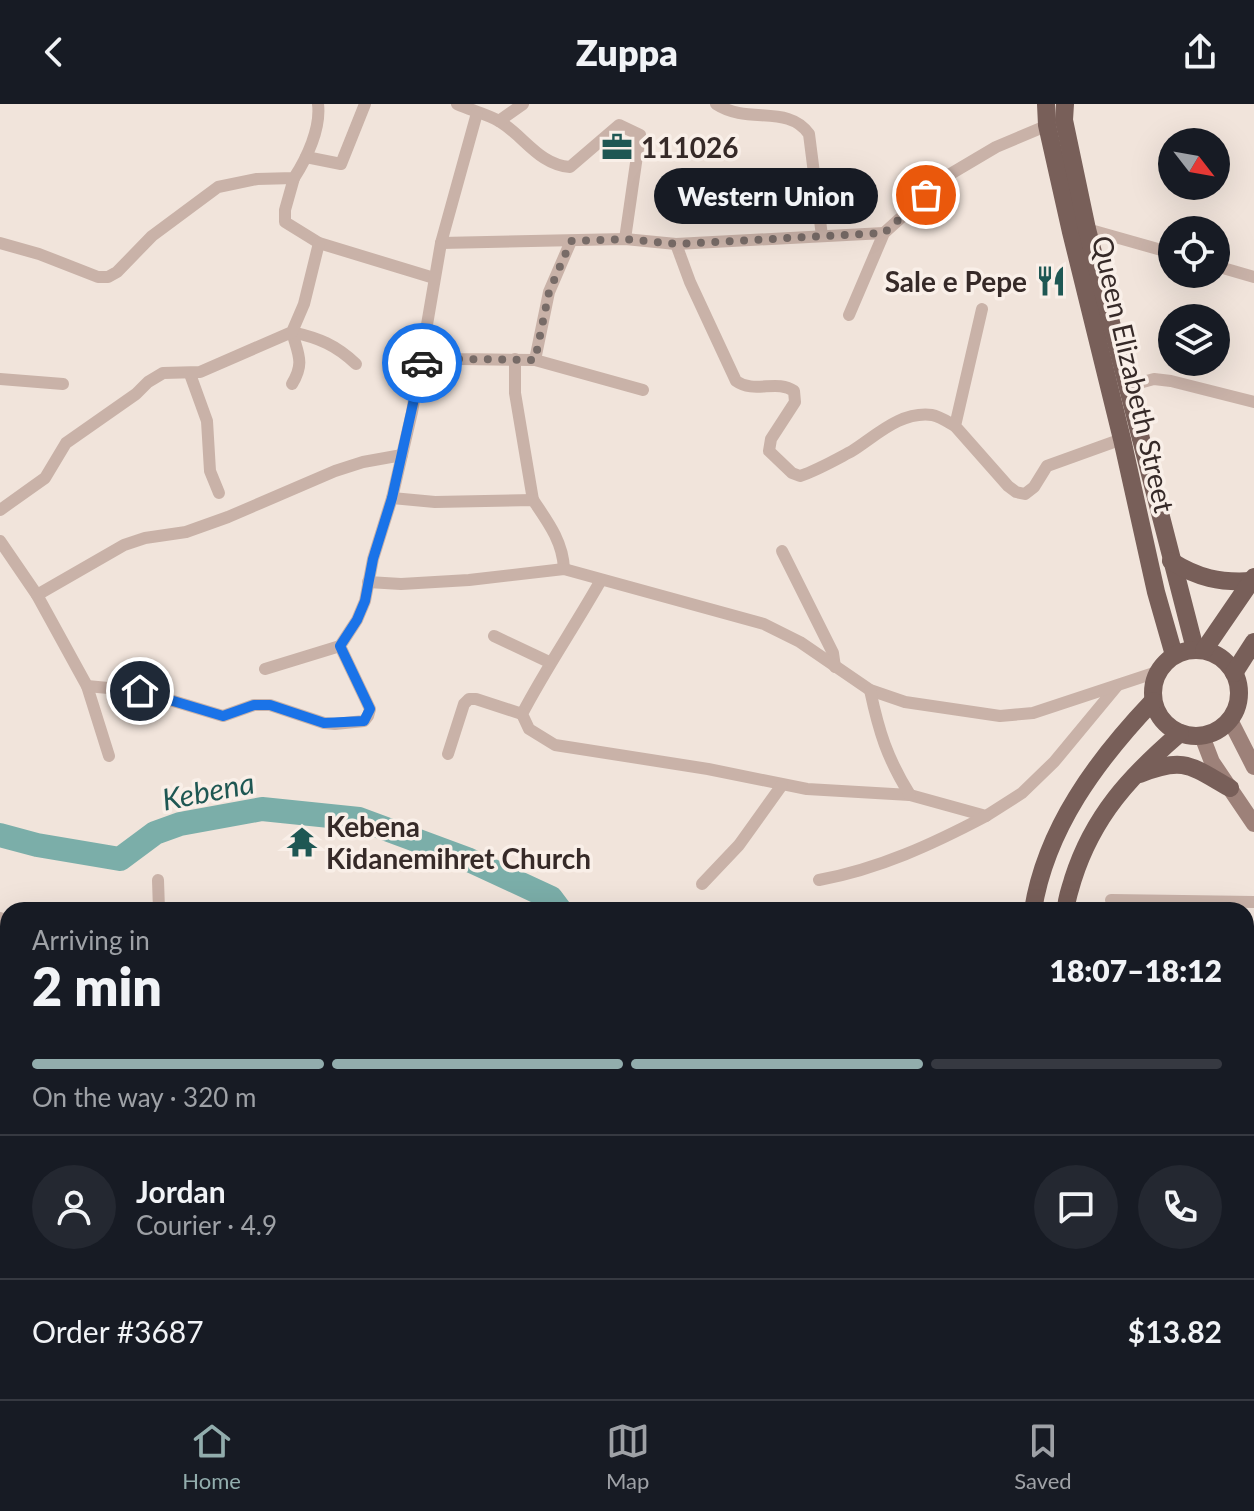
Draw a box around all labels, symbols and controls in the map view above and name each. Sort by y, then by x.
icon: back [32,30,76,74]
text: Zuppa [576,30,678,74]
icon: share [1178,30,1222,74]
north arrow [1158,128,1230,200]
map controls [1158,128,1230,376]
office icon: 111026 [600,130,634,164]
place label: 111026 [641,130,738,164]
pin [892,161,960,229]
callout: Western Union [654,167,878,223]
icon: bag [904,173,948,217]
text: Western Union [678,180,854,212]
button: locate [1158,216,1230,288]
street label: Queen Elizabeth Street [1086,232,1182,516]
place label: Sale e Pepe [885,264,1027,298]
restaurant icon: Sale e Pepe [1034,264,1068,298]
button: layers [1158,304,1230,376]
courier [382,323,462,403]
icon: car [400,341,444,385]
pin [106,657,174,725]
icon: home [118,669,162,713]
water label: Kebena [159,763,257,817]
place label: Kebena Kidanemihret Church [326,809,591,875]
temple icon: Kebena Kidanemihret Church [285,825,319,859]
text: Arriving in [32,924,150,956]
text: 18:07–18:12 [1049,952,1222,988]
text: 2 min [32,955,162,1017]
text: On the way · 320 m [32,1081,256,1113]
button: person [32,1165,116,1249]
button: chat [1034,1165,1118,1249]
button: phone [1138,1165,1222,1249]
text: Jordan [136,1173,226,1209]
text: Courier · 4.9 [136,1209,277,1241]
text: Order #3687 [32,1313,204,1349]
text: $13.82 [1128,1313,1222,1349]
tab: Home [182,1419,241,1494]
tab: Map [606,1419,650,1494]
tab: Saved [1014,1419,1072,1494]

